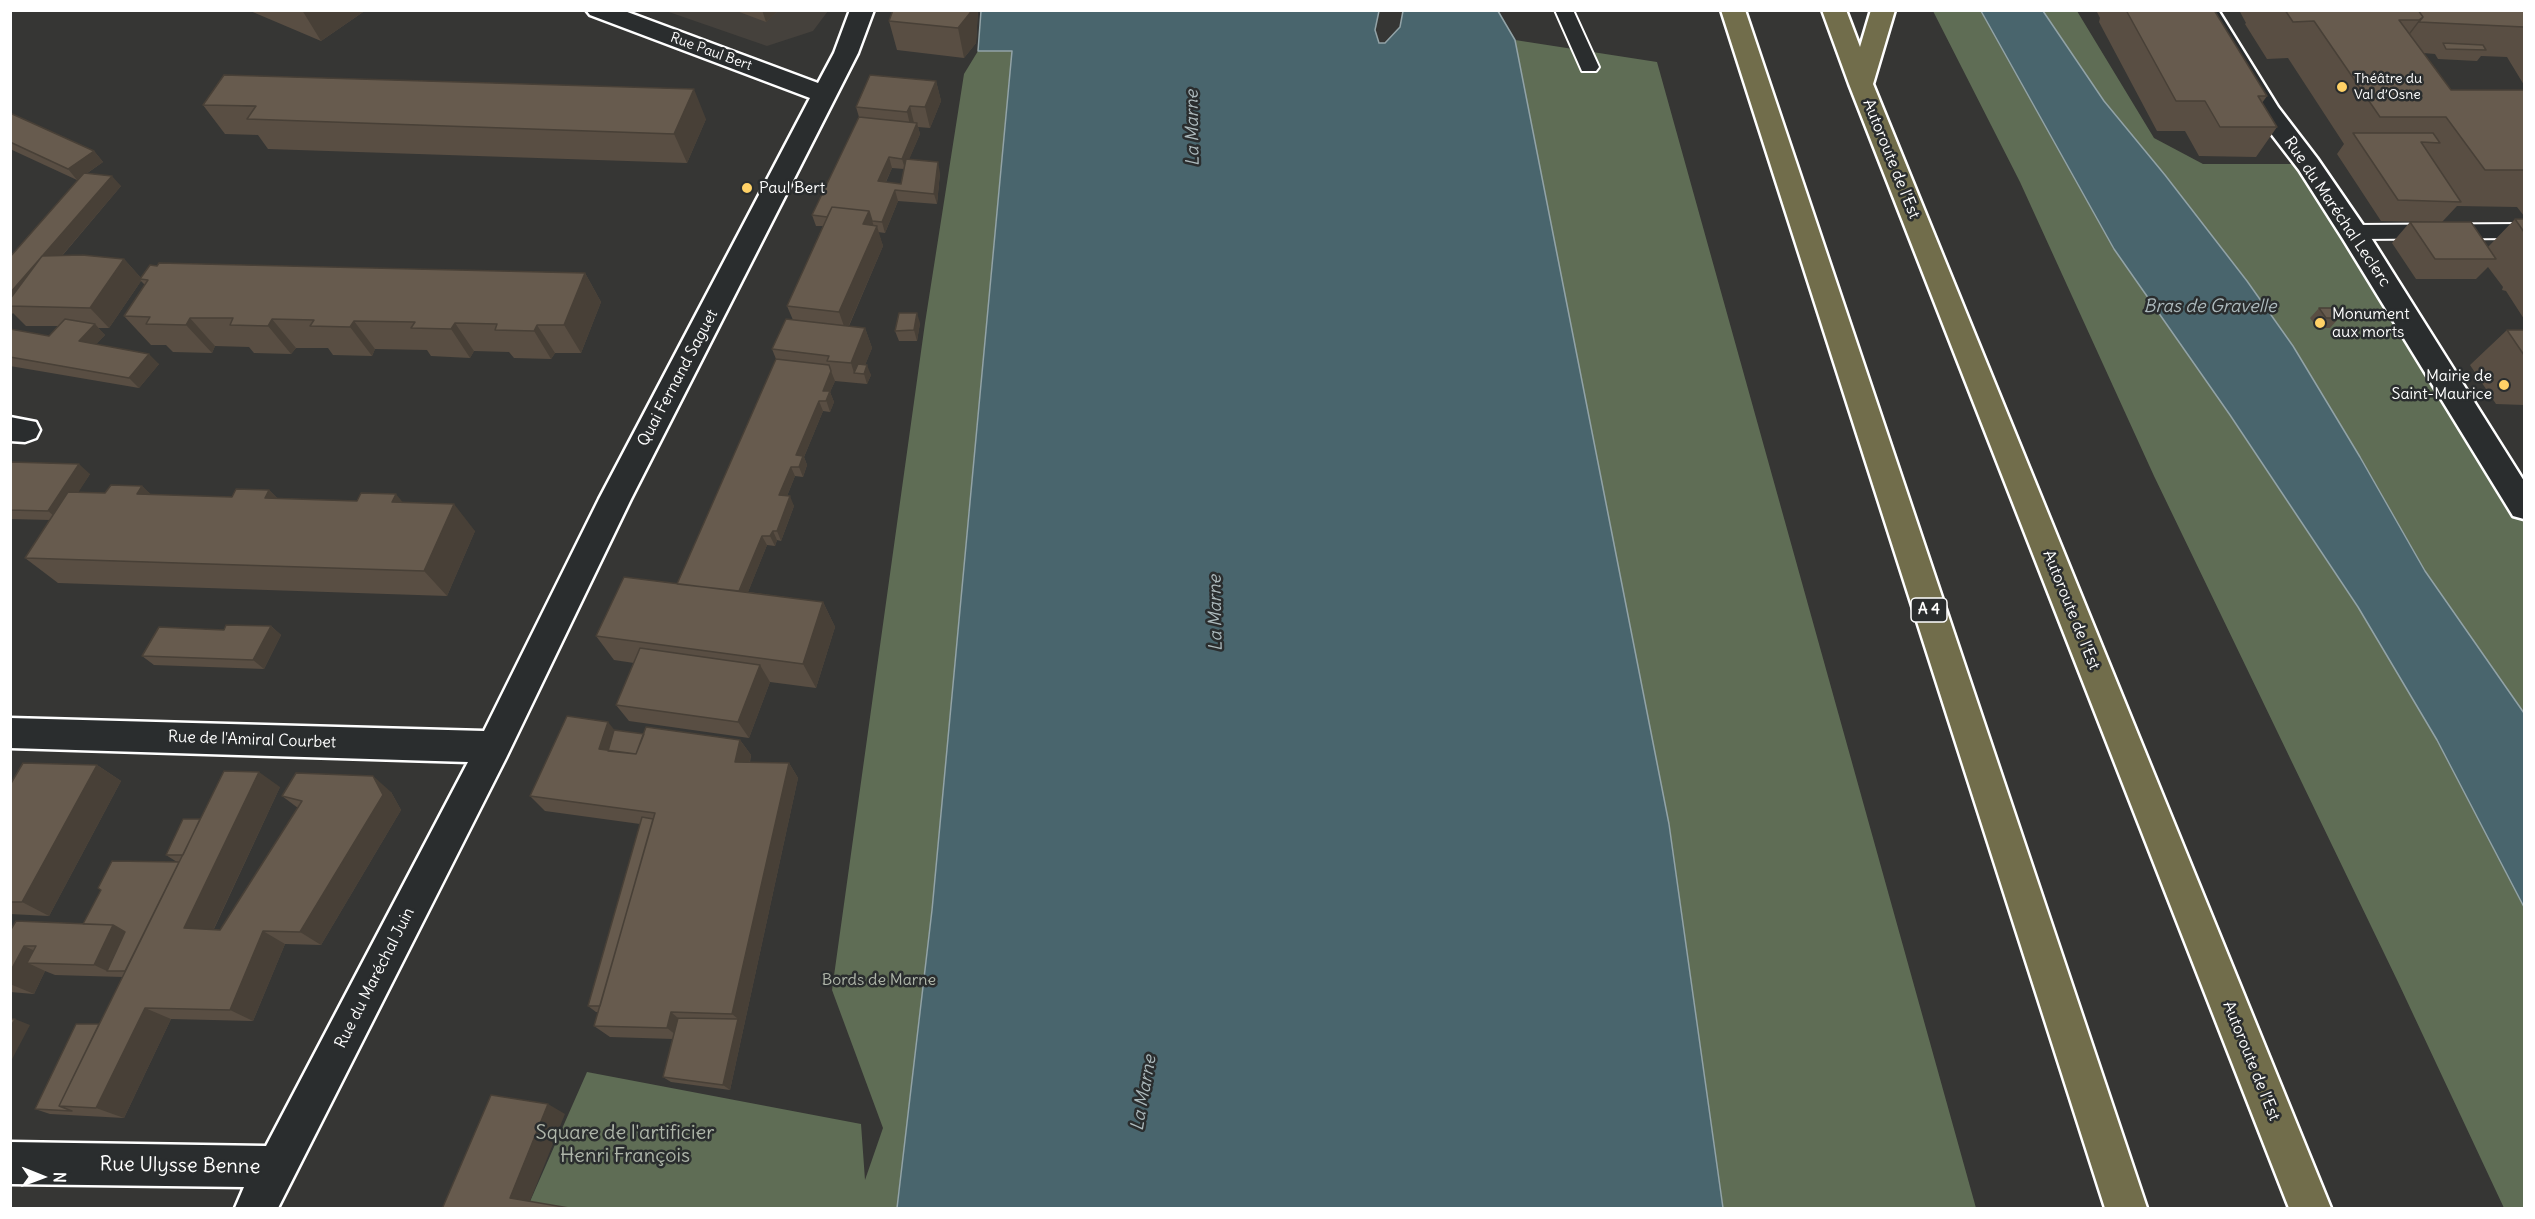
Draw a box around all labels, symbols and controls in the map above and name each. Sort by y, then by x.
street label: Rue Paul Bert [668,29,754,75]
place label: Théâtre du Val d’Osne [2354,71,2422,104]
marker: Théâtre du Val d’Osne [2335,80,2349,94]
water label: La Marne [1182,90,1204,166]
street label: Autoroute de l’Est [1858,96,1924,222]
street label: Rue du Maréchal Leclerc [2280,133,2394,291]
place label: Paul Bert [759,178,825,198]
marker: Paul Bert [740,181,754,195]
water label: Bras de Gravelle [2144,296,2276,318]
place label: Monument aux morts [2332,304,2410,342]
street label: Quai Fernand Saguet [634,306,722,450]
marker: Monument aux morts [2313,316,2327,330]
place label: Mairie de Saint-Maurice [2392,366,2492,404]
marker: Mairie de Saint-Maurice [2497,378,2511,392]
street label: Autoroute de l’Est [2038,547,2104,673]
water label: La Marne [1205,575,1227,651]
road number: A 4 [1911,598,1947,622]
street label: Rue de l'Amiral Courbet [168,727,336,753]
street label: Rue du Maréchal Juin [331,904,419,1052]
park label: Bords de Marne [822,970,936,990]
street label: Autoroute de l’Est [2218,998,2284,1124]
water label: La Marne [1127,1053,1161,1133]
park label: Square de l'artificier Henri François [536,1121,714,1168]
north arrow [12,1147,72,1207]
street label: Rue Ulysse Benne [99,1153,261,1179]
text: N [50,1172,70,1183]

